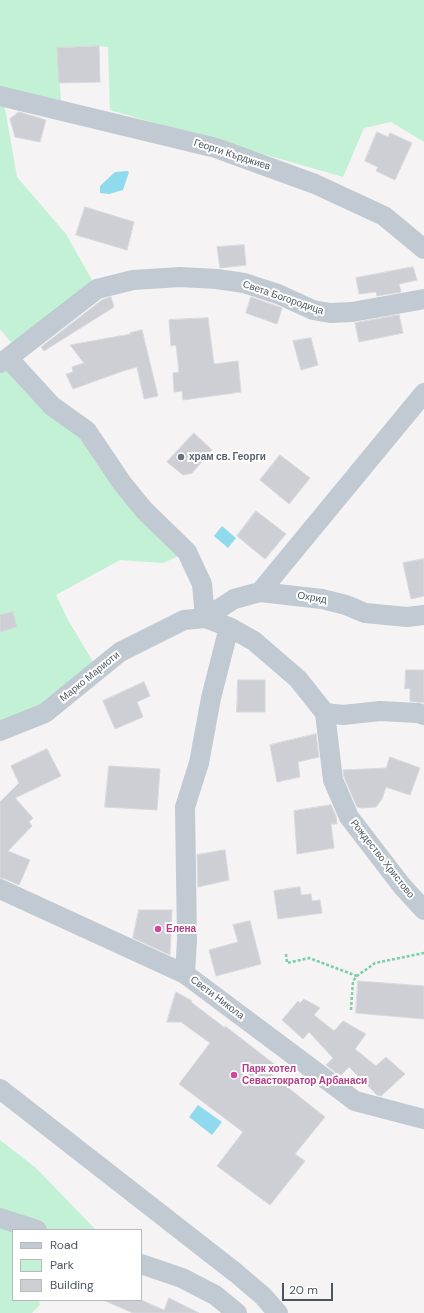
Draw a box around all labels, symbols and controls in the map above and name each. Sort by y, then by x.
street label: Георги Кърджиев [192,137,272,173]
street label: Света Богородица [241,278,325,318]
place label: храм св. Георги [189,451,266,463]
marker: храм св. Георги [176,452,186,462]
street label: Охрид [296,590,328,606]
street label: Марко Мариоти [58,649,122,705]
street label: Рождество Христово [348,817,416,901]
place label: Елена [166,923,196,935]
marker: Елена [153,924,163,934]
street label: Свети Никола [188,974,246,1022]
place label: Парк хотел Севастократор Арбанаси [242,1063,367,1086]
marker: Парк хотел Севастократор Арбанаси [229,1070,239,1080]
legend [12,1229,142,1301]
text: Road [50,1237,78,1253]
text: Park [50,1257,74,1273]
scale bar [284,1275,335,1301]
text: Building [50,1277,94,1293]
text: 20 m [289,1282,318,1298]

